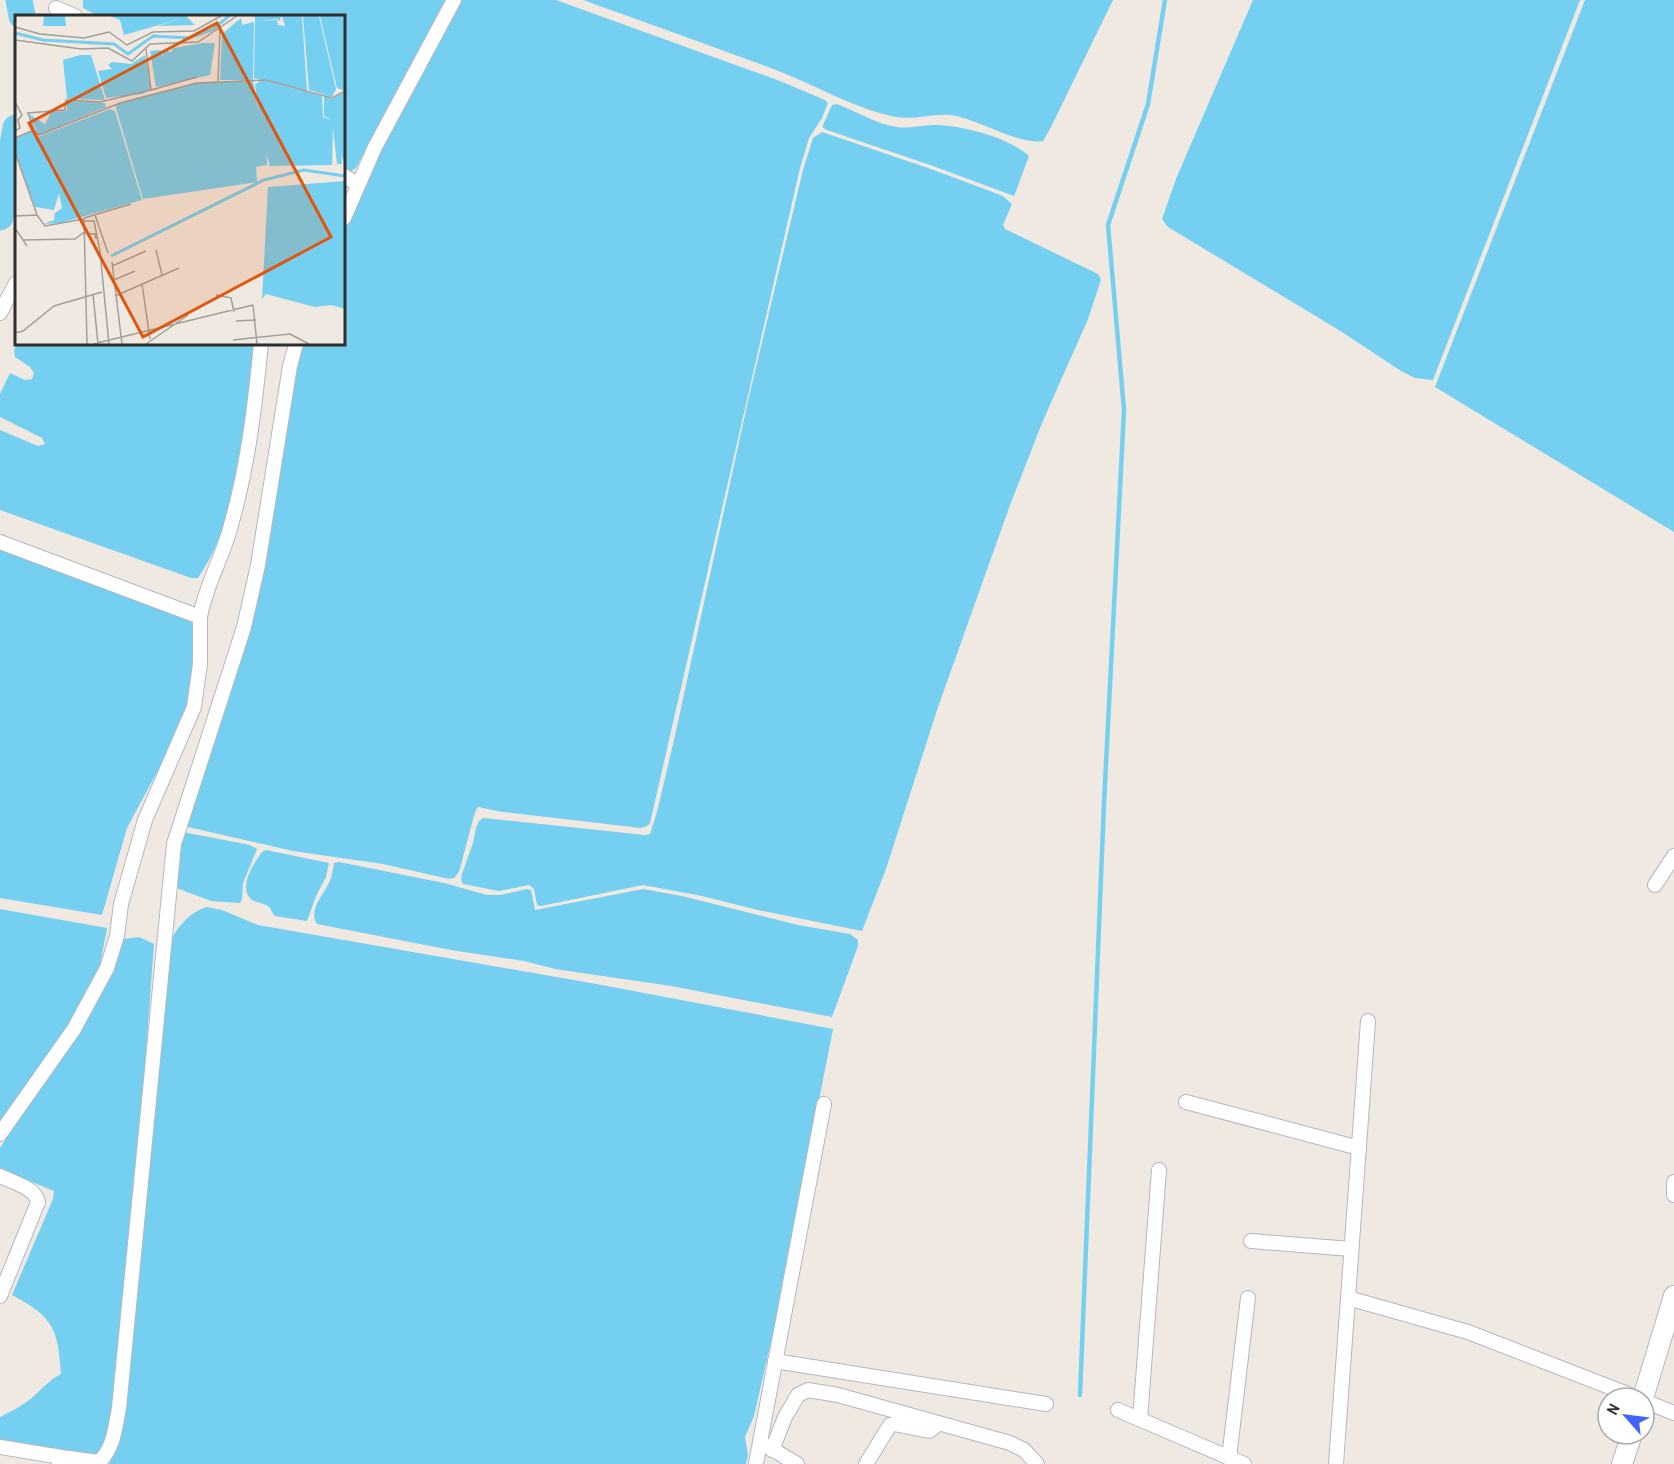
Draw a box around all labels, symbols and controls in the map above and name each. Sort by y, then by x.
inset map [15,15,345,345]
north arrow [1596,1386,1656,1446]
text: N [1601,1400,1625,1418]

